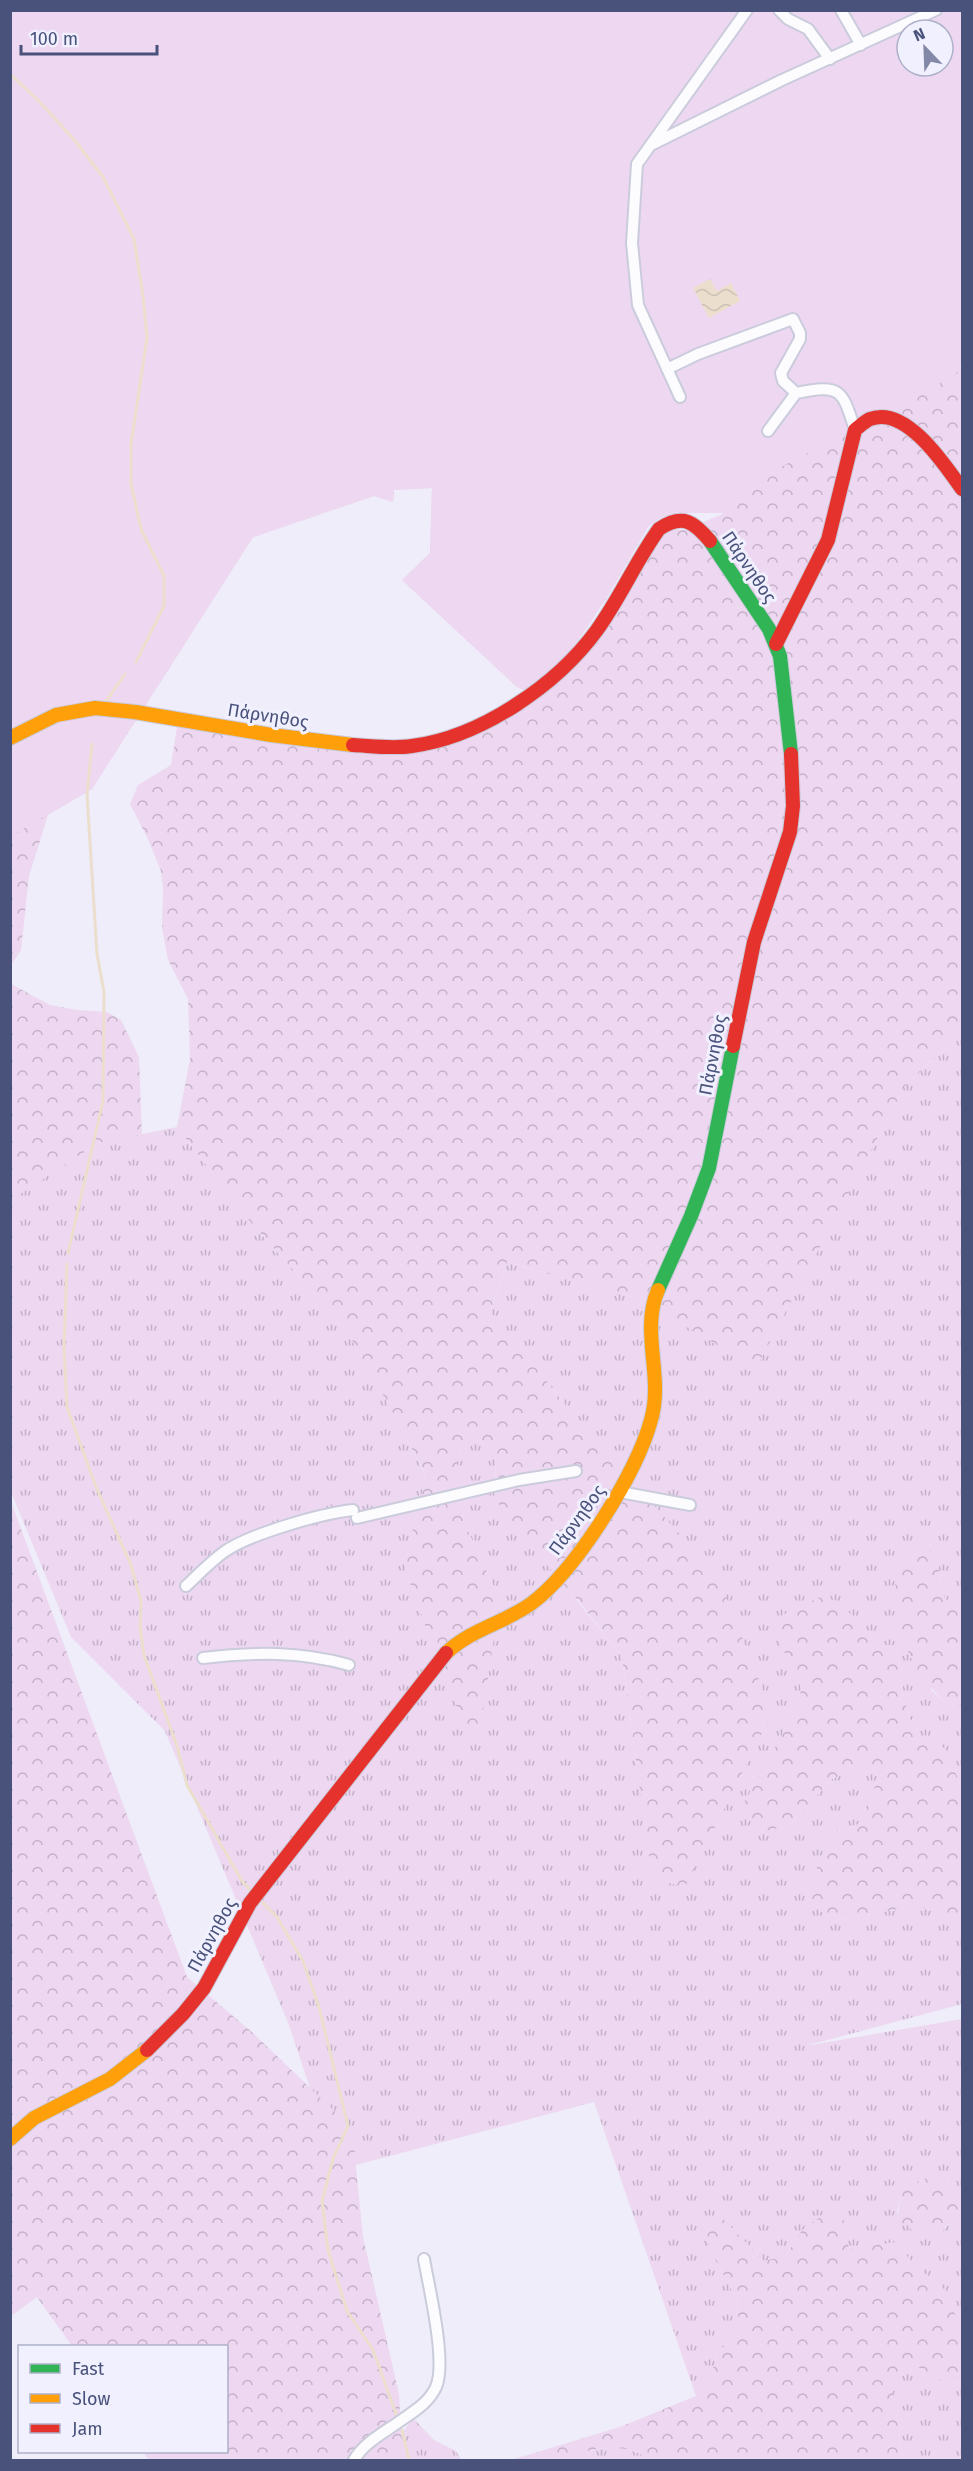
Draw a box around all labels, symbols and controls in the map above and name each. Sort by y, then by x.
scale bar [21,18,158,56]
north arrow [895,18,955,78]
text: N [911,24,928,45]
text: 100 m [30,28,78,50]
street label: Πάρνηθος [717,527,781,608]
street label: Πάρνηθος [226,699,311,733]
street label: Πάρνηθος [694,1012,732,1097]
street label: Πάρνηθος [544,1480,610,1560]
street label: Πάρνηθος [183,1893,242,1976]
legend [18,2345,228,2453]
text: Fast [72,2358,105,2380]
text: Slow [72,2388,111,2410]
text: Jam [72,2418,103,2440]

